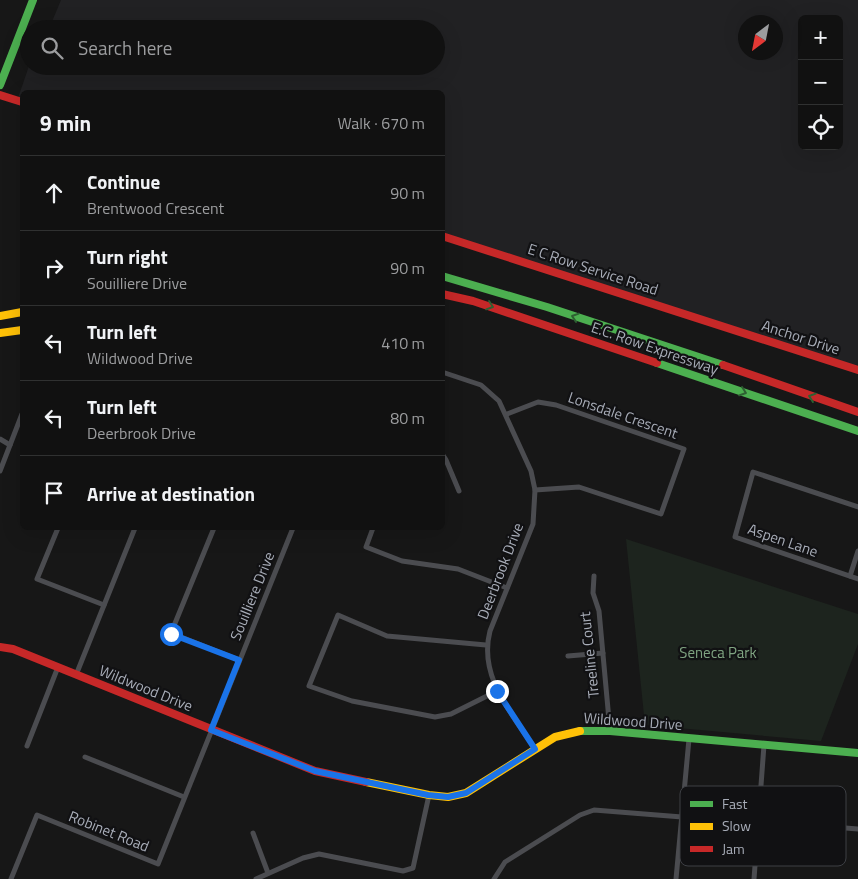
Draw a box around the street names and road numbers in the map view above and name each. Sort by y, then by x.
street label: E C Row Service Road [525,237,661,301]
street label: Anchor Drive [759,314,843,360]
street label: E.C. Row Expressway [588,315,722,381]
street label: Lonsdale Crescent [565,385,682,445]
street label: Aspen Lane [745,517,821,563]
street label: Deerbrook Drive [471,519,529,623]
street label: Souilliere Drive [224,548,280,644]
street label: Treeline Court [573,610,605,699]
street label: Wildwood Drive [96,659,196,717]
street label: Wildwood Drive [583,706,683,736]
street label: Robinet Road [65,804,153,858]

